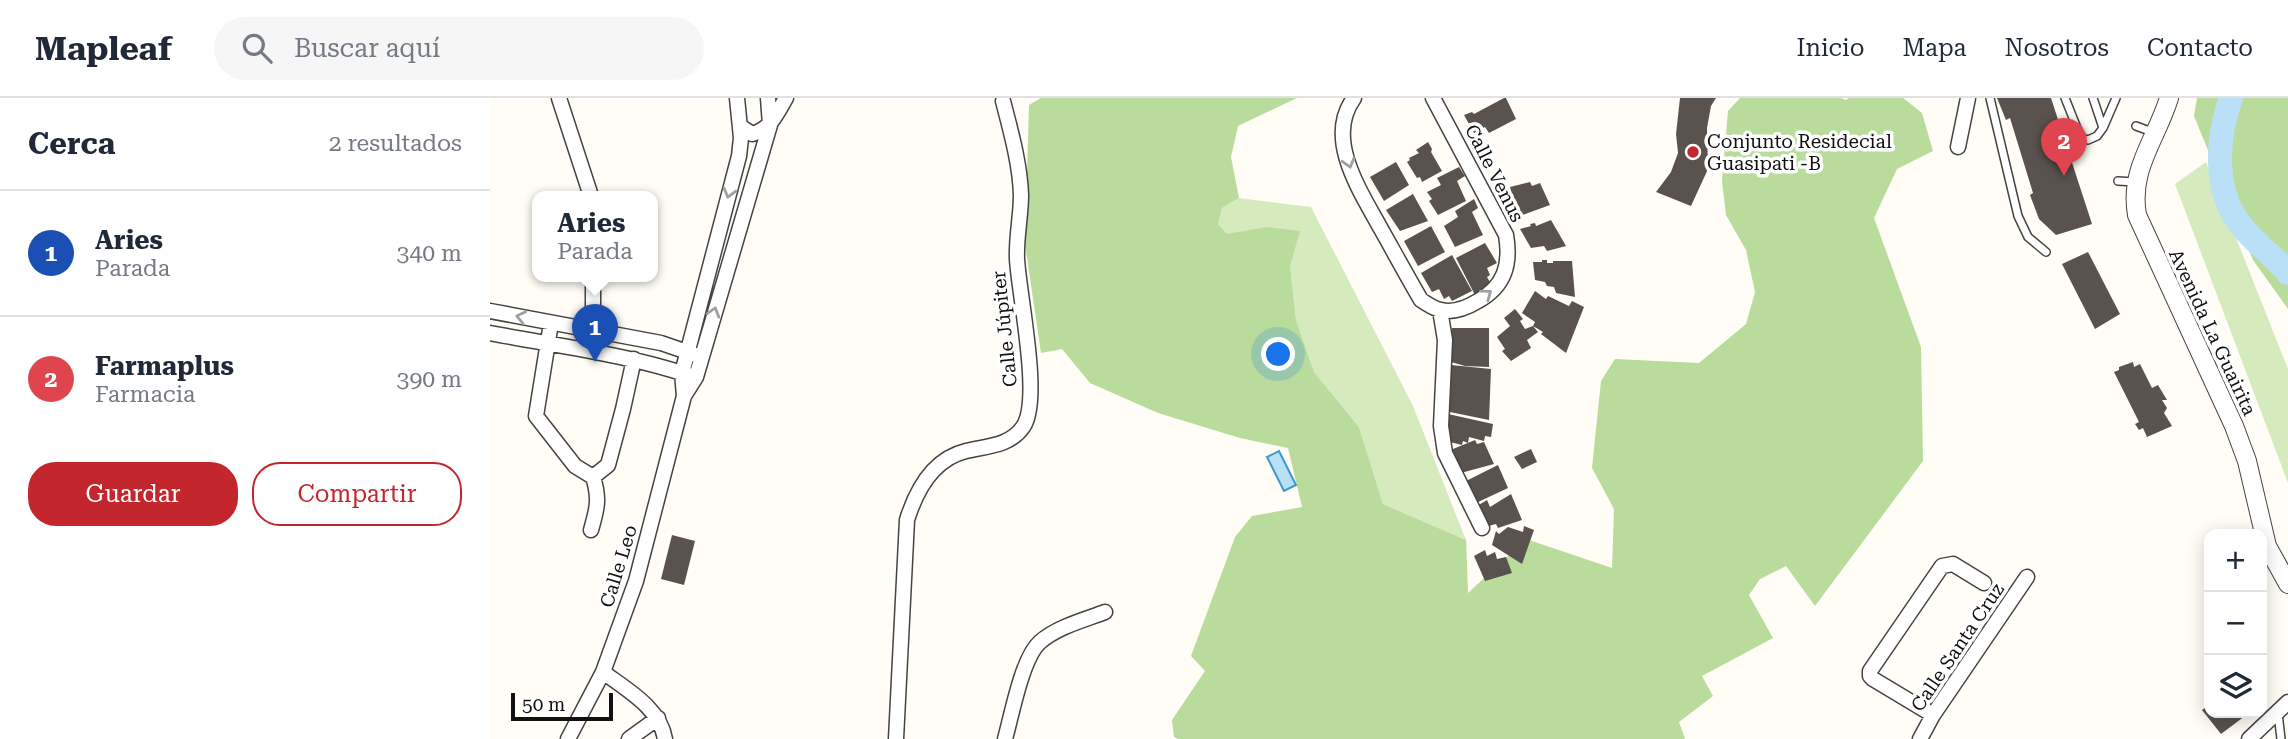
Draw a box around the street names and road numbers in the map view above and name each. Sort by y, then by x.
street label: Calle Venus [1460,121,1529,226]
street label: Avenida La Guairita [2164,245,2262,420]
street label: Calle Júpiter [987,269,1022,388]
street label: Calle Leo [595,522,642,610]
street label: Calle Santa Cruz [1906,579,2009,716]

